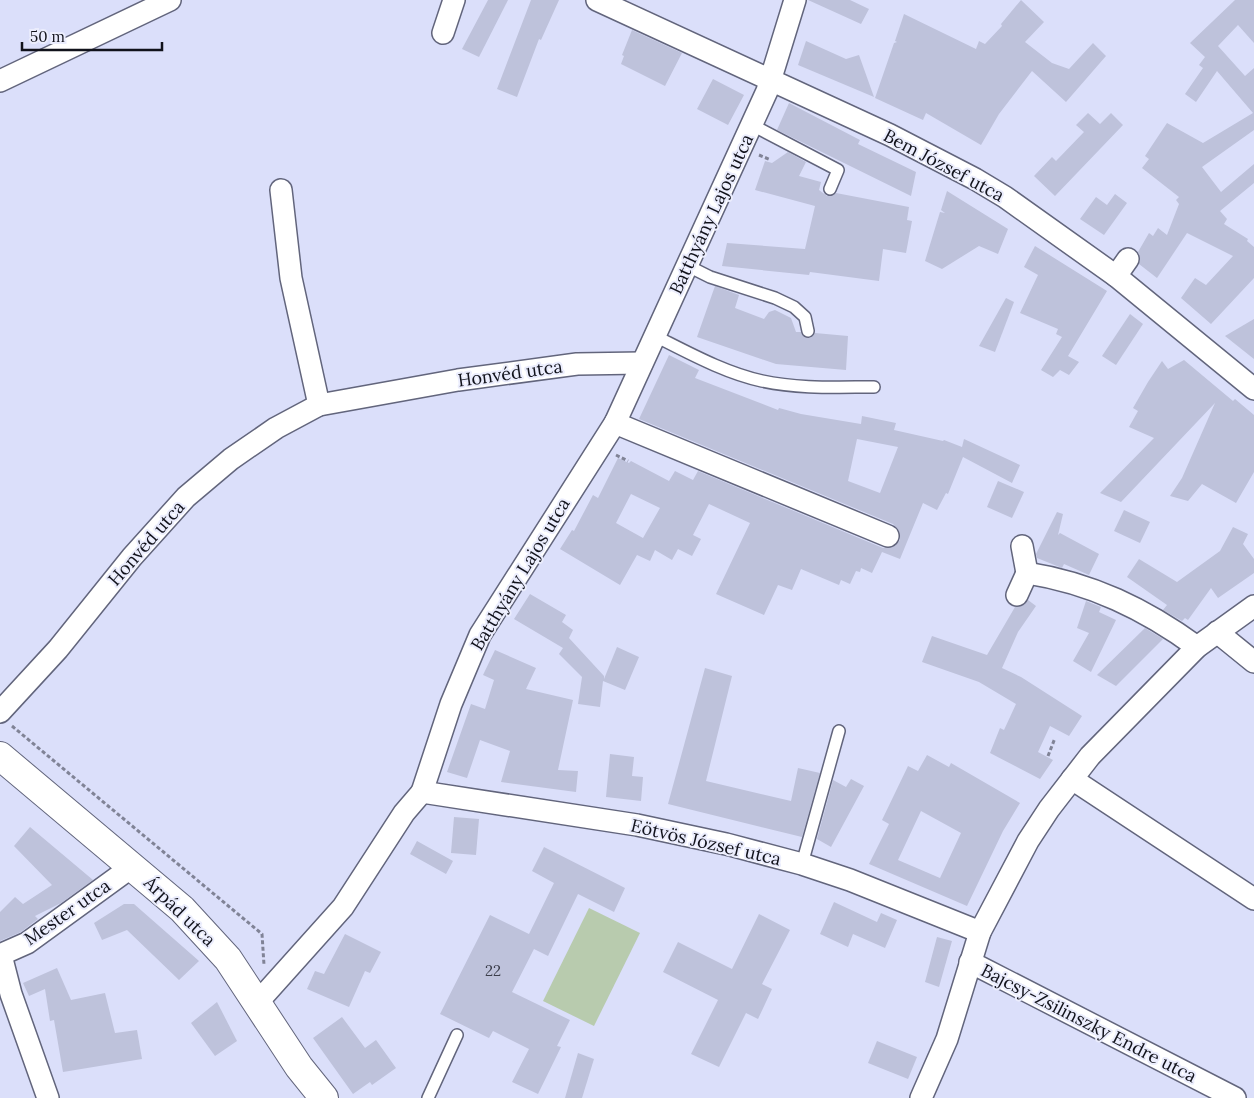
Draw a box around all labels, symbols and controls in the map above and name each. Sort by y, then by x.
scale bar [22,20,162,52]
text: 50 m [30,27,65,46]
street label: Bem József utca [880,123,1008,207]
street label: Batthyány Lajos utca [664,130,758,298]
street label: Honvéd utca [456,354,564,392]
street label: Batthyány Lajos utca [465,494,575,654]
street label: Honvéd utca [103,496,189,590]
street label: Eötvös József utca [629,814,783,870]
street label: Árpád utca [139,870,221,951]
street label: Mester utca [19,874,115,950]
street label: Bajcsy-Zsilinszky Endre utca [977,958,1201,1088]
house number: 22 [485,961,501,980]

